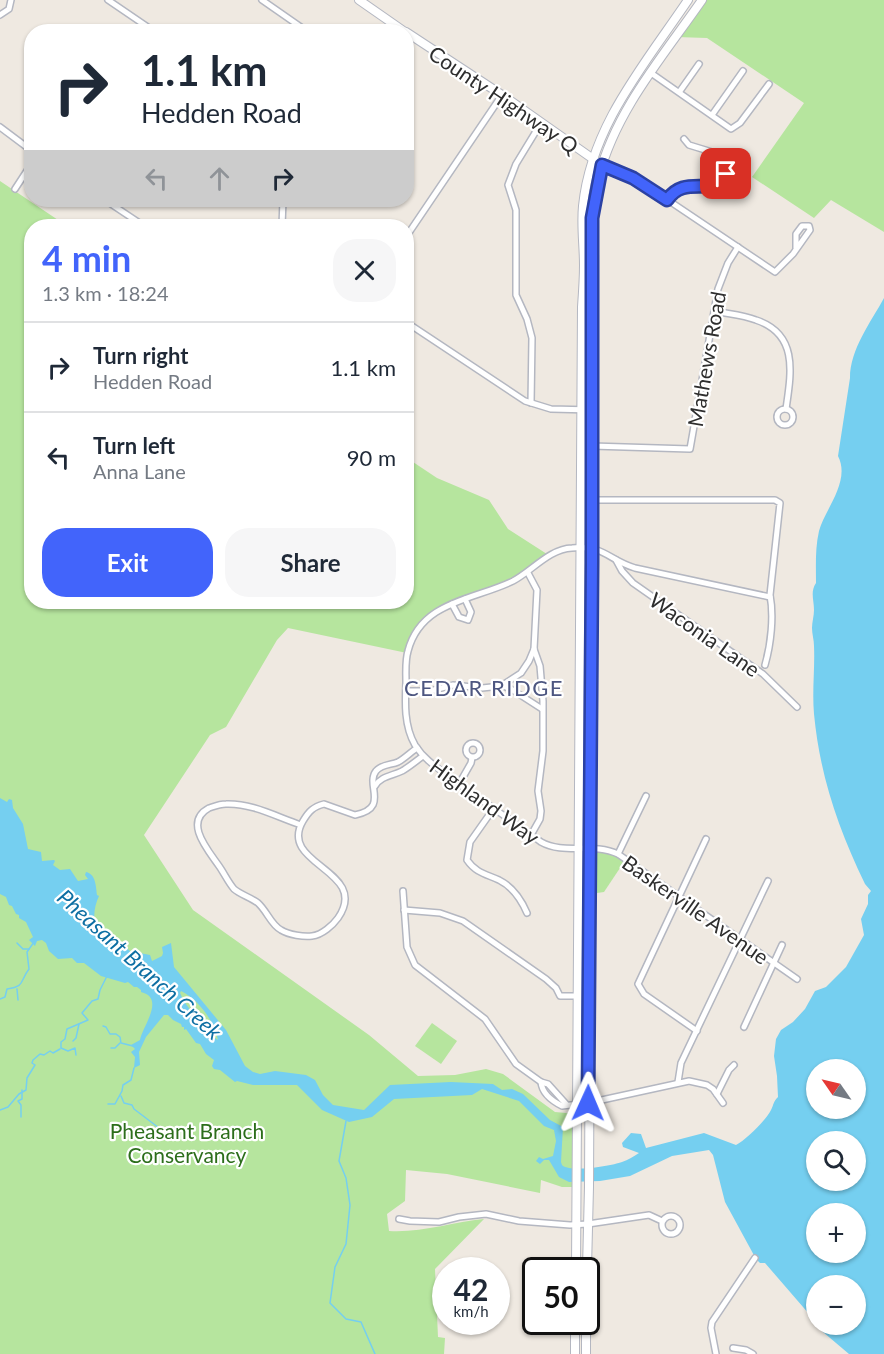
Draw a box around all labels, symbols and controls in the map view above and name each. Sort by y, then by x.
street label: County Highway Q [425,40,584,158]
text: 1.1 km [141,45,268,95]
icon: right [42,48,120,126]
text: Hedden Road [141,96,302,129]
pin [700,148,751,199]
icon: arrive [709,157,742,190]
icon: left [140,162,173,195]
icon: ahead [203,162,236,195]
icon: right [266,162,299,195]
text: 4 min [42,236,131,280]
button: close [333,239,396,302]
text: 1.3 km · 18:24 [42,281,169,305]
street label: Mathews Road [682,289,730,429]
text: Turn right [93,342,188,369]
icon: right [42,351,75,384]
text: 1.1 km [330,354,396,381]
text: Hedden Road [93,369,212,393]
text: Turn left [93,432,175,459]
icon: left [42,441,75,474]
text: 90 m [347,444,396,471]
text: Anna Lane [93,459,186,483]
button: Exit [42,528,213,597]
button: Share [225,528,396,597]
street label: Waconia Lane [645,587,765,681]
district label: CEDAR RIDGE [404,674,564,701]
street label: Highland Way [425,753,545,849]
street label: Baskerville Avenue [618,849,774,969]
water label: Pheasant Branch Creek [52,883,228,1045]
north arrow [806,1059,866,1119]
map controls [806,1059,866,1335]
position arrow [556,1071,620,1135]
park label: Pheasant Branch Conservancy [110,1118,264,1167]
button: search [806,1131,866,1191]
button: + [806,1203,866,1263]
speed limit sign: 50 [522,1257,600,1335]
text: 42 [454,1271,488,1307]
button: − [806,1275,866,1335]
text: km/h [453,1302,489,1320]

